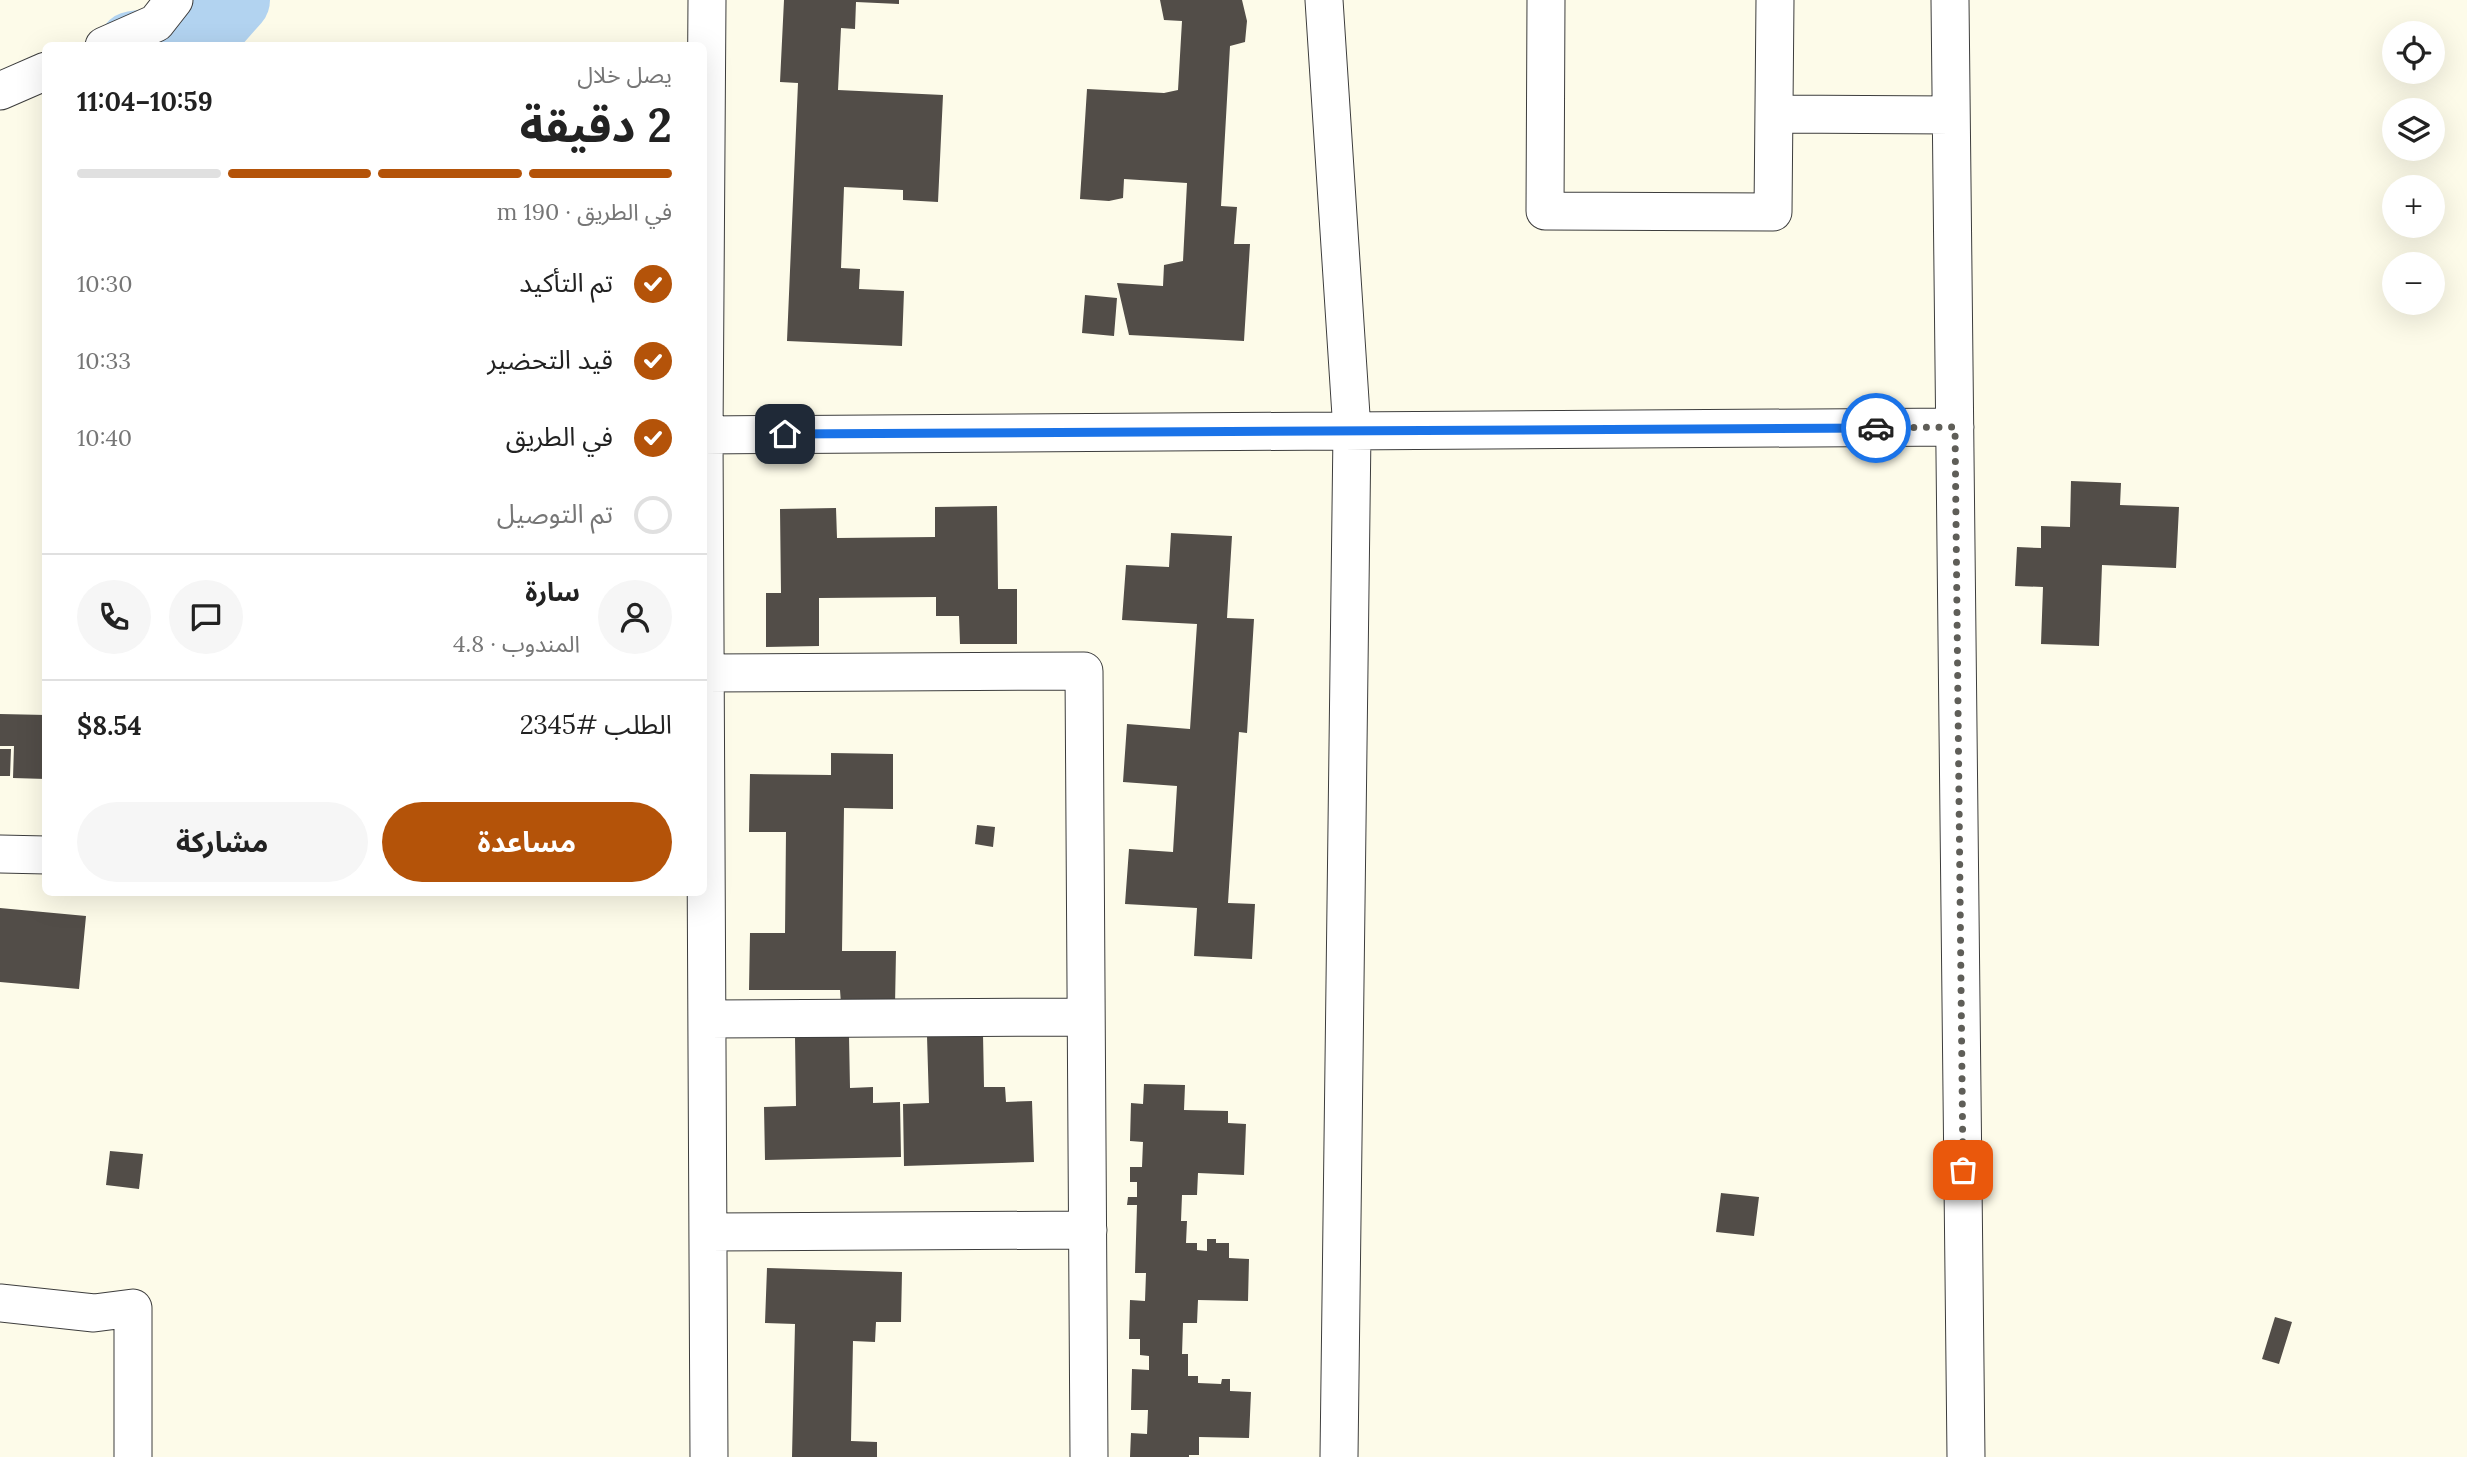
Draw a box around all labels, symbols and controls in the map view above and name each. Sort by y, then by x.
map controls [2382,21,2445,315]
button: locate [2382,21,2445,84]
text: يصل خلال [577,60,672,89]
text: 10:59–11:04 [77,85,213,118]
text: 2 دقيقة [520,96,672,155]
button: layers [2382,98,2445,161]
button: + [2382,175,2445,238]
text: في الطريق · 190 m [497,197,672,226]
button: − [2382,252,2445,315]
icon: check [634,265,672,303]
text: تم التأكيد [519,266,613,299]
text: 10:30 [77,269,133,298]
icon: check [634,342,672,380]
text: قيد التحضير [487,343,613,376]
text: 10:33 [77,346,131,375]
courier [1841,393,1911,463]
pin [755,404,815,464]
icon: car [1857,409,1895,447]
icon: home [766,415,804,453]
icon: check [634,419,672,457]
text: في الطريق [506,420,613,453]
text: 10:40 [77,423,132,452]
text: تم التوصيل [497,497,613,530]
text: سارة [525,575,580,608]
button: phone [77,580,151,654]
button: chat [169,580,243,654]
button: person [598,580,672,654]
text: المندوب · 4.8 [453,629,580,658]
text: الطلب #2345 [520,708,672,741]
text: $8.54 [77,709,142,742]
button: مشاركة [77,802,368,882]
button: مساعدة [382,802,672,882]
pin [1933,1140,1993,1200]
icon: bag [1944,1151,1982,1189]

